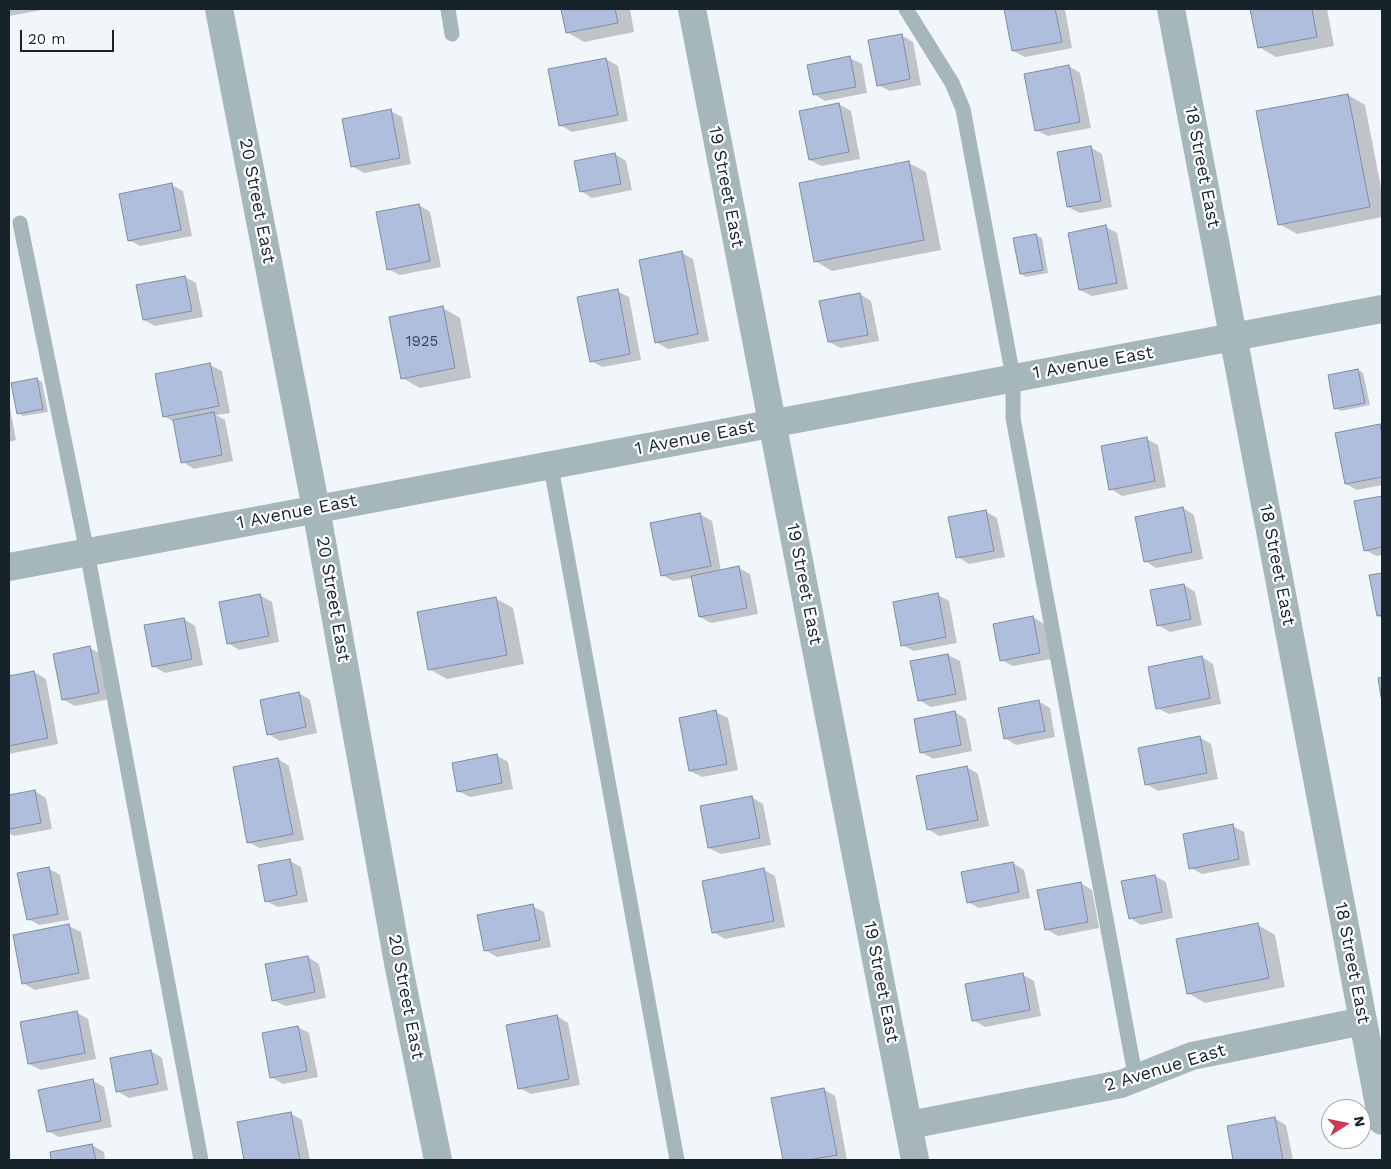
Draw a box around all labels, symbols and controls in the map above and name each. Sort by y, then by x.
scale bar [22,20,116,52]
text: 20 m [28,30,66,48]
street label: 18 Street East [1180,104,1224,230]
street label: 19 Street East [704,124,748,250]
street label: 20 Street East [234,137,280,265]
house number: 1925 [406,333,438,351]
street label: 1 Avenue East [1031,342,1155,384]
street label: 1 Avenue East [633,416,757,460]
street label: 1 Avenue East [235,490,359,534]
street label: 18 Street East [1255,502,1299,628]
street label: 19 Street East [782,521,826,647]
street label: 20 Street East [311,535,355,663]
street label: 18 Street East [1330,900,1374,1026]
street label: 19 Street East [859,919,903,1045]
street label: 20 Street East [383,933,429,1061]
street label: 2 Avenue East [1102,1039,1228,1097]
north arrow [1321,1099,1371,1149]
text: N [1351,1115,1369,1128]

